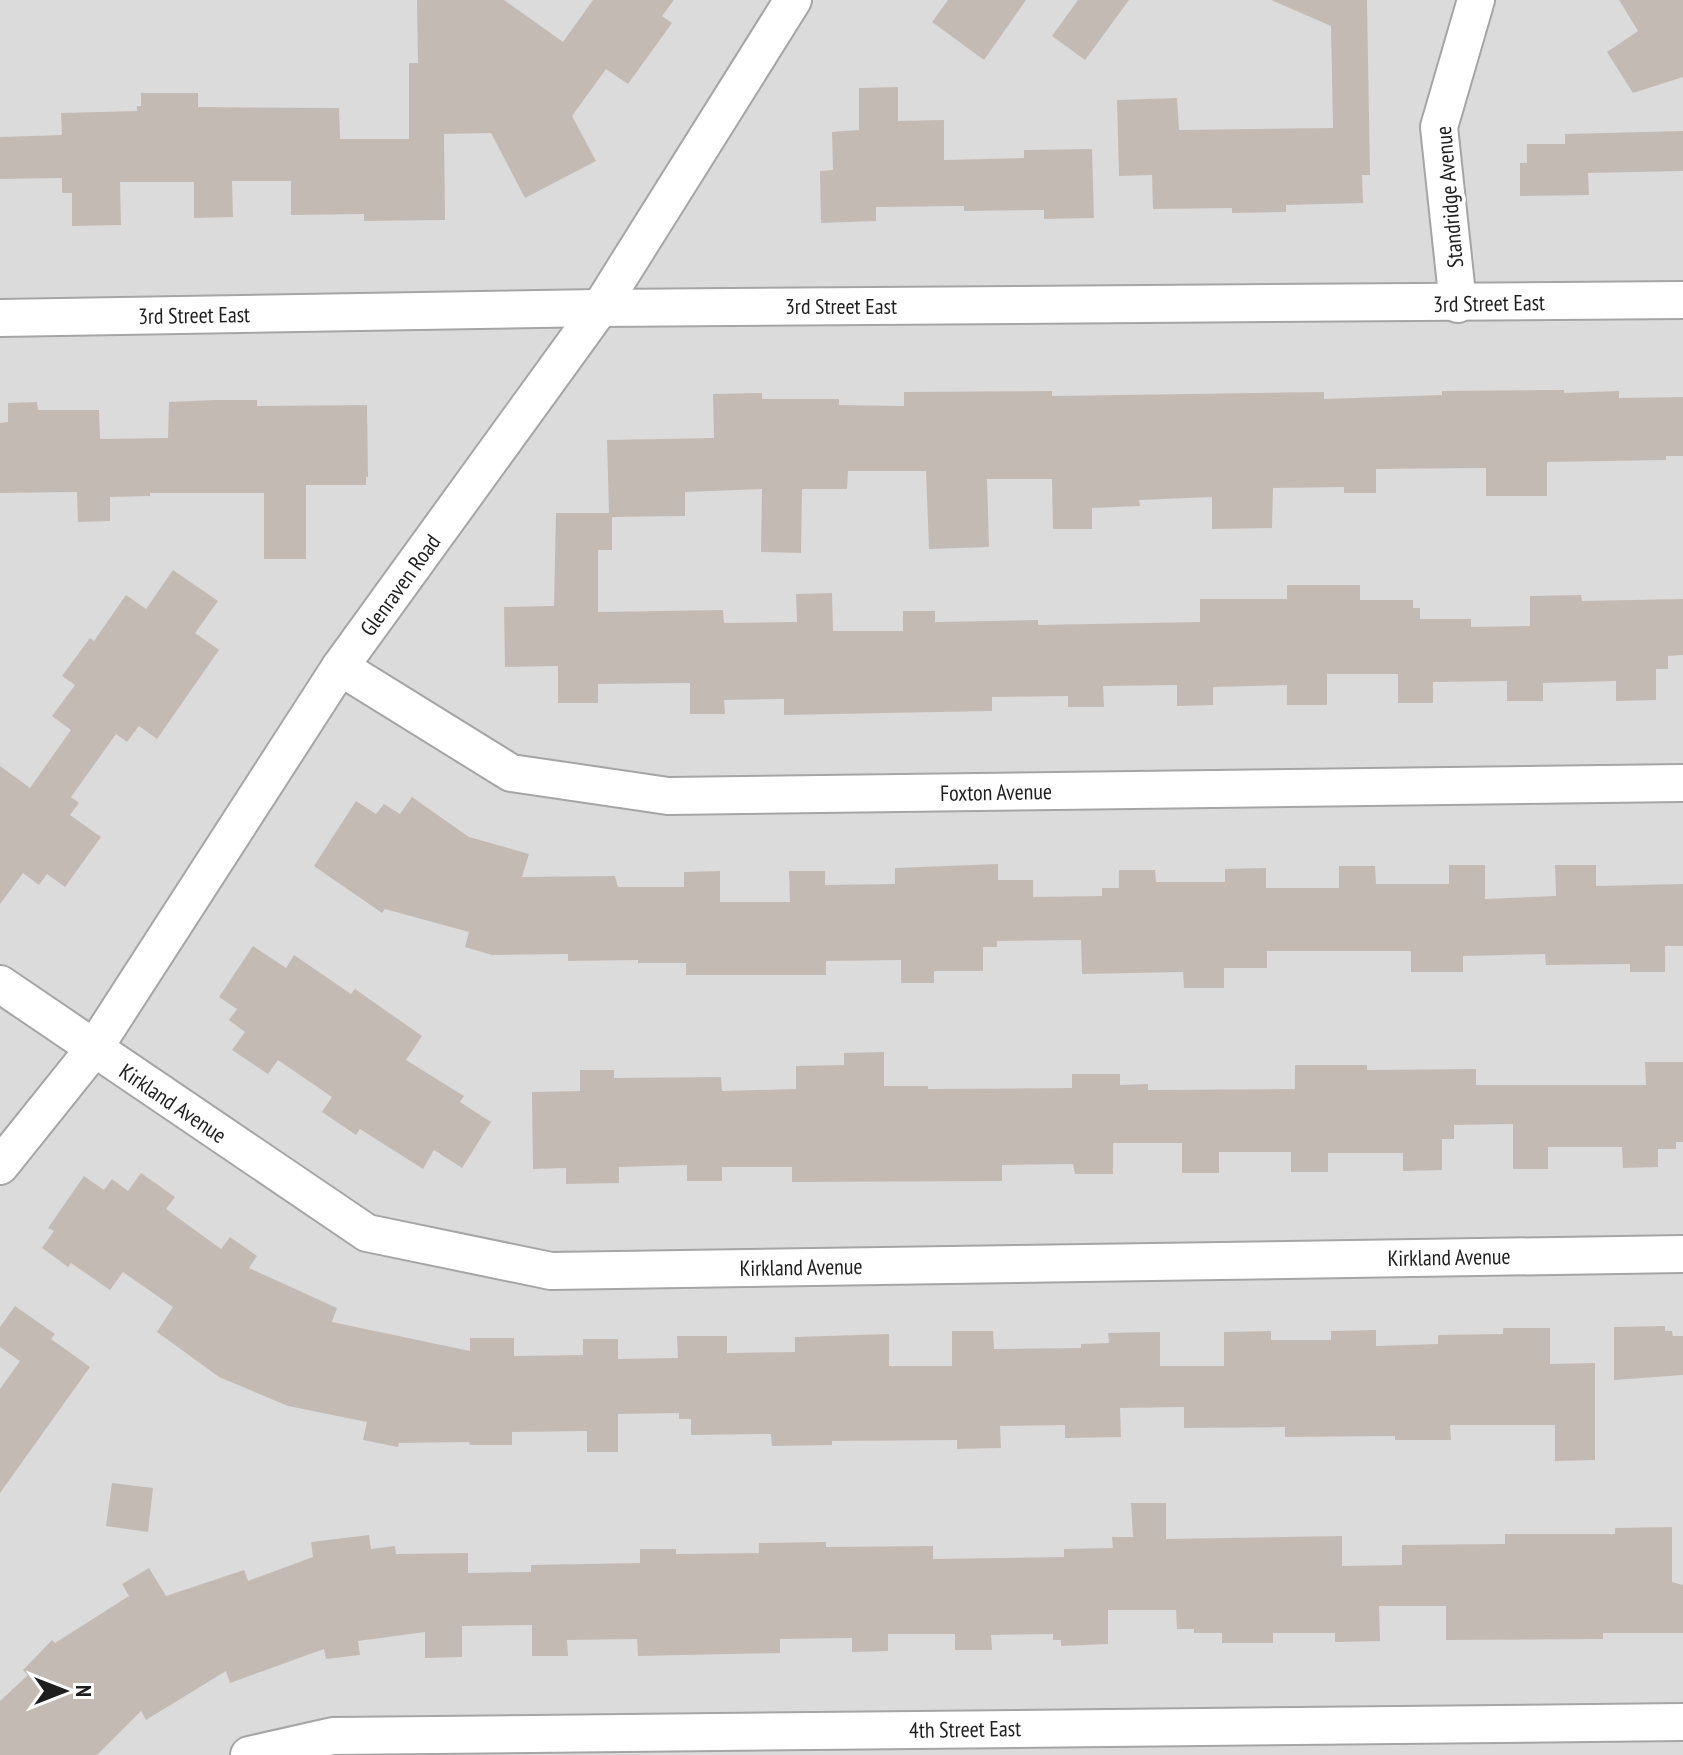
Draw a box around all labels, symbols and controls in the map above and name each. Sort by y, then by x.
street label: Standridge Avenue [1429,125,1469,269]
street label: 3rd Street East [1433,288,1545,318]
street label: 3rd Street East [785,292,897,320]
street label: 3rd Street East [138,300,250,330]
street label: Glenraven Road [354,529,446,641]
street label: Foxton Avenue [940,777,1052,807]
street label: Kirkland Avenue [114,1057,232,1149]
street label: Kirkland Avenue [1387,1242,1511,1272]
street label: Kirkland Avenue [739,1252,863,1282]
north arrow [24,1651,104,1731]
text: N [70,1685,98,1697]
street label: 4th Street East [909,1714,1021,1744]

